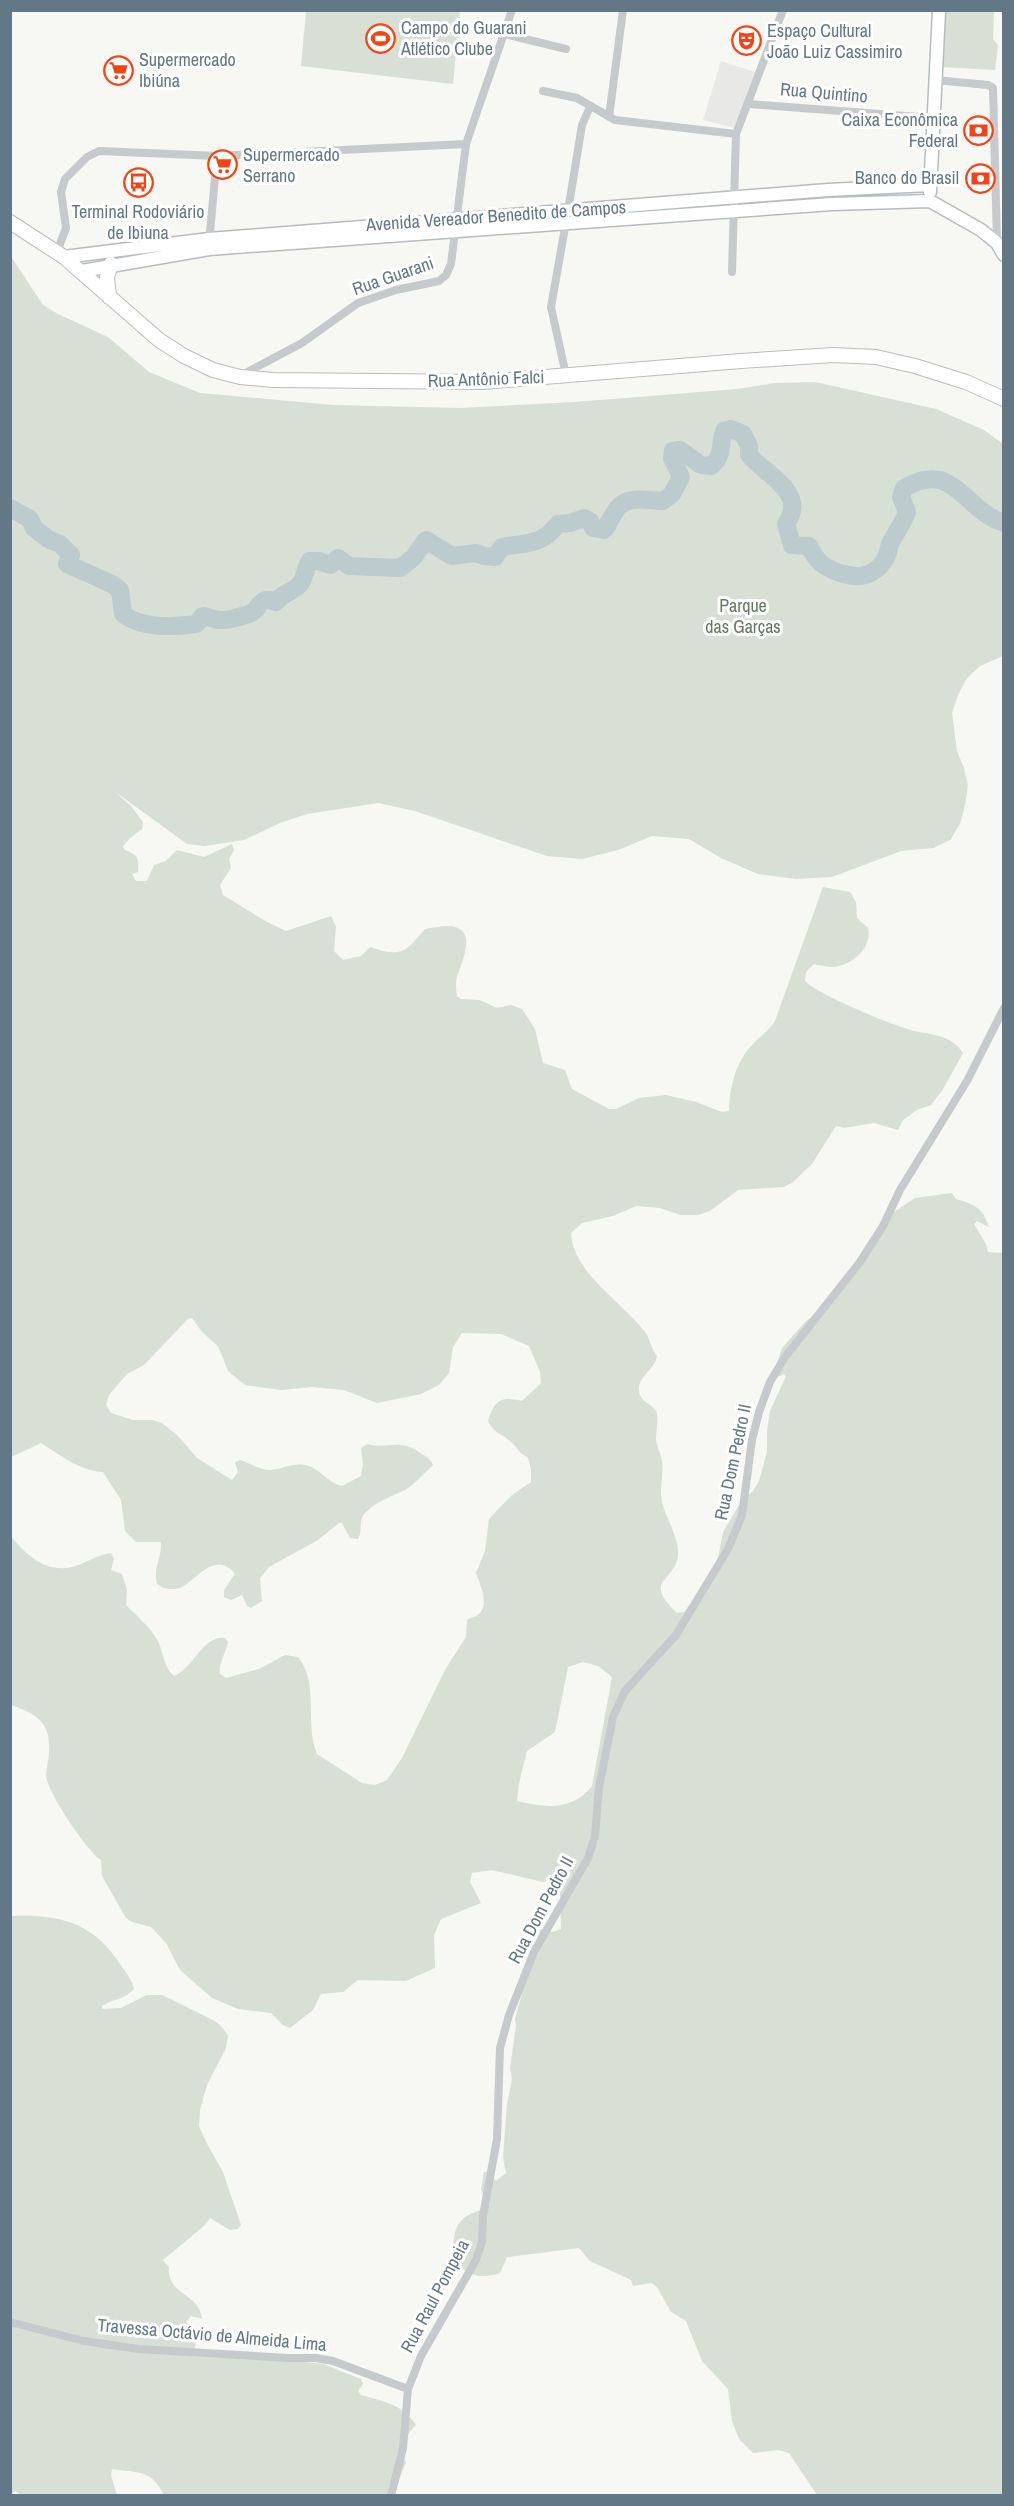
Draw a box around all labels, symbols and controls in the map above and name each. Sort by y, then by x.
place label: Campo do Guarani Atlético Clube [400,15,527,61]
place label: Espaço Cultural João Luiz Cassimiro [767,18,902,64]
sports icon: Campo do Guarani Atlético Clube [364,22,396,54]
theatre icon: Espaço Cultural João Luiz Cassimiro [730,25,762,57]
place label: Supermercado Ibiúna [139,47,236,93]
supermarket icon: Supermercado Ibiúna [102,54,134,86]
street label: Rua Quintino [779,76,869,109]
place label: Caixa Econômica Federal [842,107,958,153]
bank icon: Caixa Econômica Federal [963,114,995,146]
place label: Supermercado Serrano [243,142,340,188]
supermarket icon: Supermercado Serrano [206,149,238,181]
bank icon: Banco do Brasil [964,162,996,194]
place label: Banco do Brasil [855,165,959,190]
bus stop icon: Terminal Rodoviário de Ibiuna [122,167,154,199]
street label: Avenida Vereador Benedito de Campos [364,194,627,237]
place label: Terminal Rodoviário de Ibiuna [72,199,204,245]
street label: Rua Guarani [349,250,437,301]
street label: Rua Antônio Falci [427,364,545,393]
park label: Parque das Garças [705,593,781,639]
street label: Rua Dom Pedro II [708,1402,757,1522]
street label: Rua Dom Pedro II [502,1852,579,1968]
street label: Rua Raul Pompeia [394,2235,475,2357]
street label: Travessa Octávio de Almeida Lima [96,2312,328,2357]

